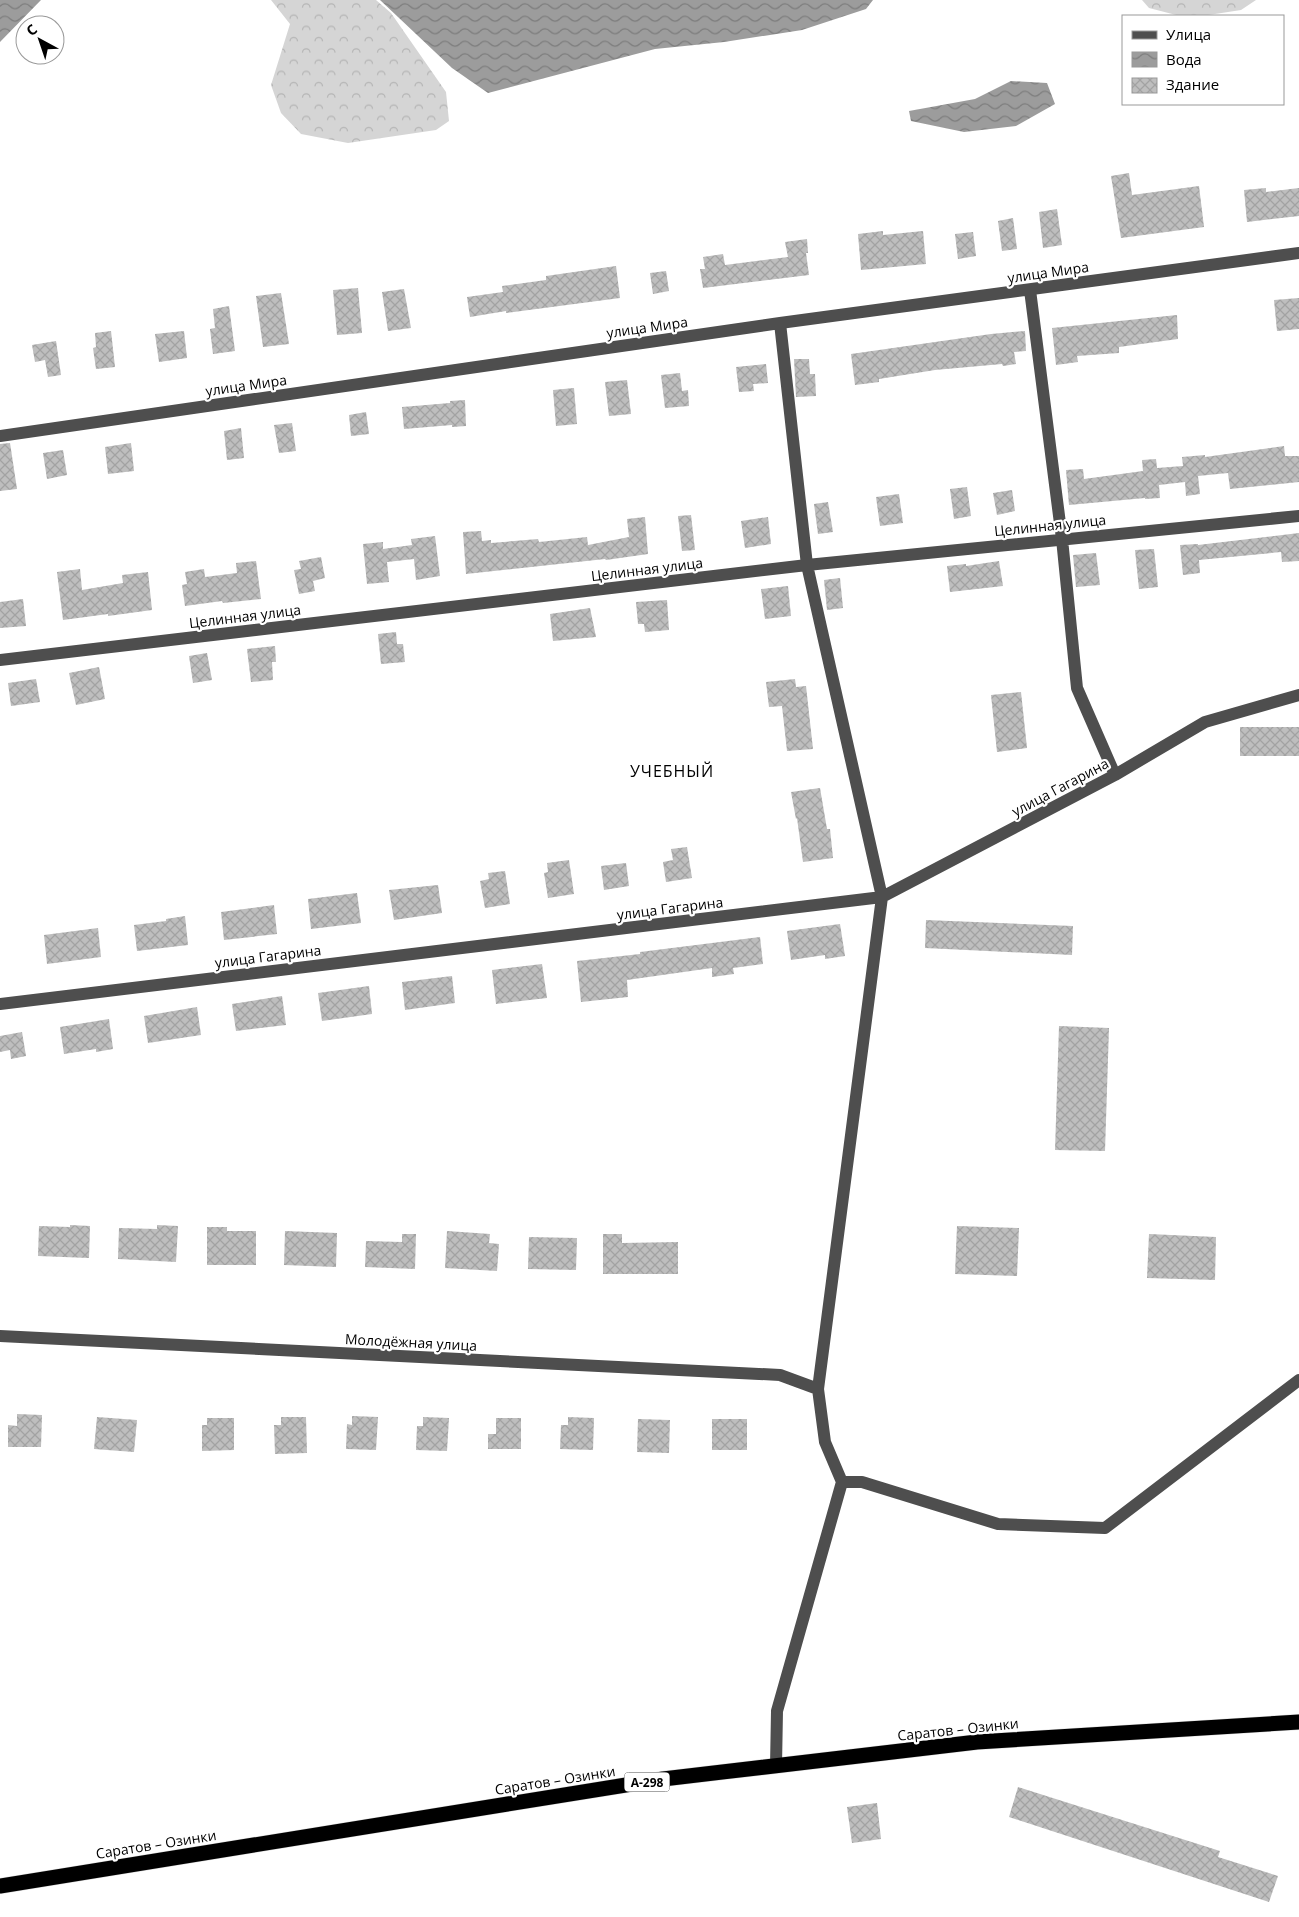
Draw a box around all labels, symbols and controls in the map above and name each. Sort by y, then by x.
north arrow [15,15,65,65]
legend [1122,15,1284,105]
text: С [22,19,41,40]
text: Улица [1166,24,1211,44]
text: Вода [1166,49,1202,69]
text: Здание [1166,74,1219,94]
street label: улица Мира [1006,257,1090,287]
street label: улица Мира [605,312,689,342]
street label: улица Мира [204,370,288,400]
street label: Целинная улица [993,510,1107,540]
street label: Целинная улица [590,553,704,585]
street label: Целинная улица [188,600,302,632]
street label: улица Гагарина [1008,753,1112,821]
district label: УЧЕБНЫЙ [630,760,714,782]
street label: улица Гагарина [616,892,724,924]
street label: улица Гагарина [214,940,322,972]
street label: Молодёжная улица [345,1329,477,1355]
street label: Саратов – Озинки [896,1713,1020,1745]
street label: Саратов – Озинки [493,1761,617,1799]
road number: А-298 [624,1772,670,1791]
street label: Саратов – Озинки [94,1825,218,1863]

